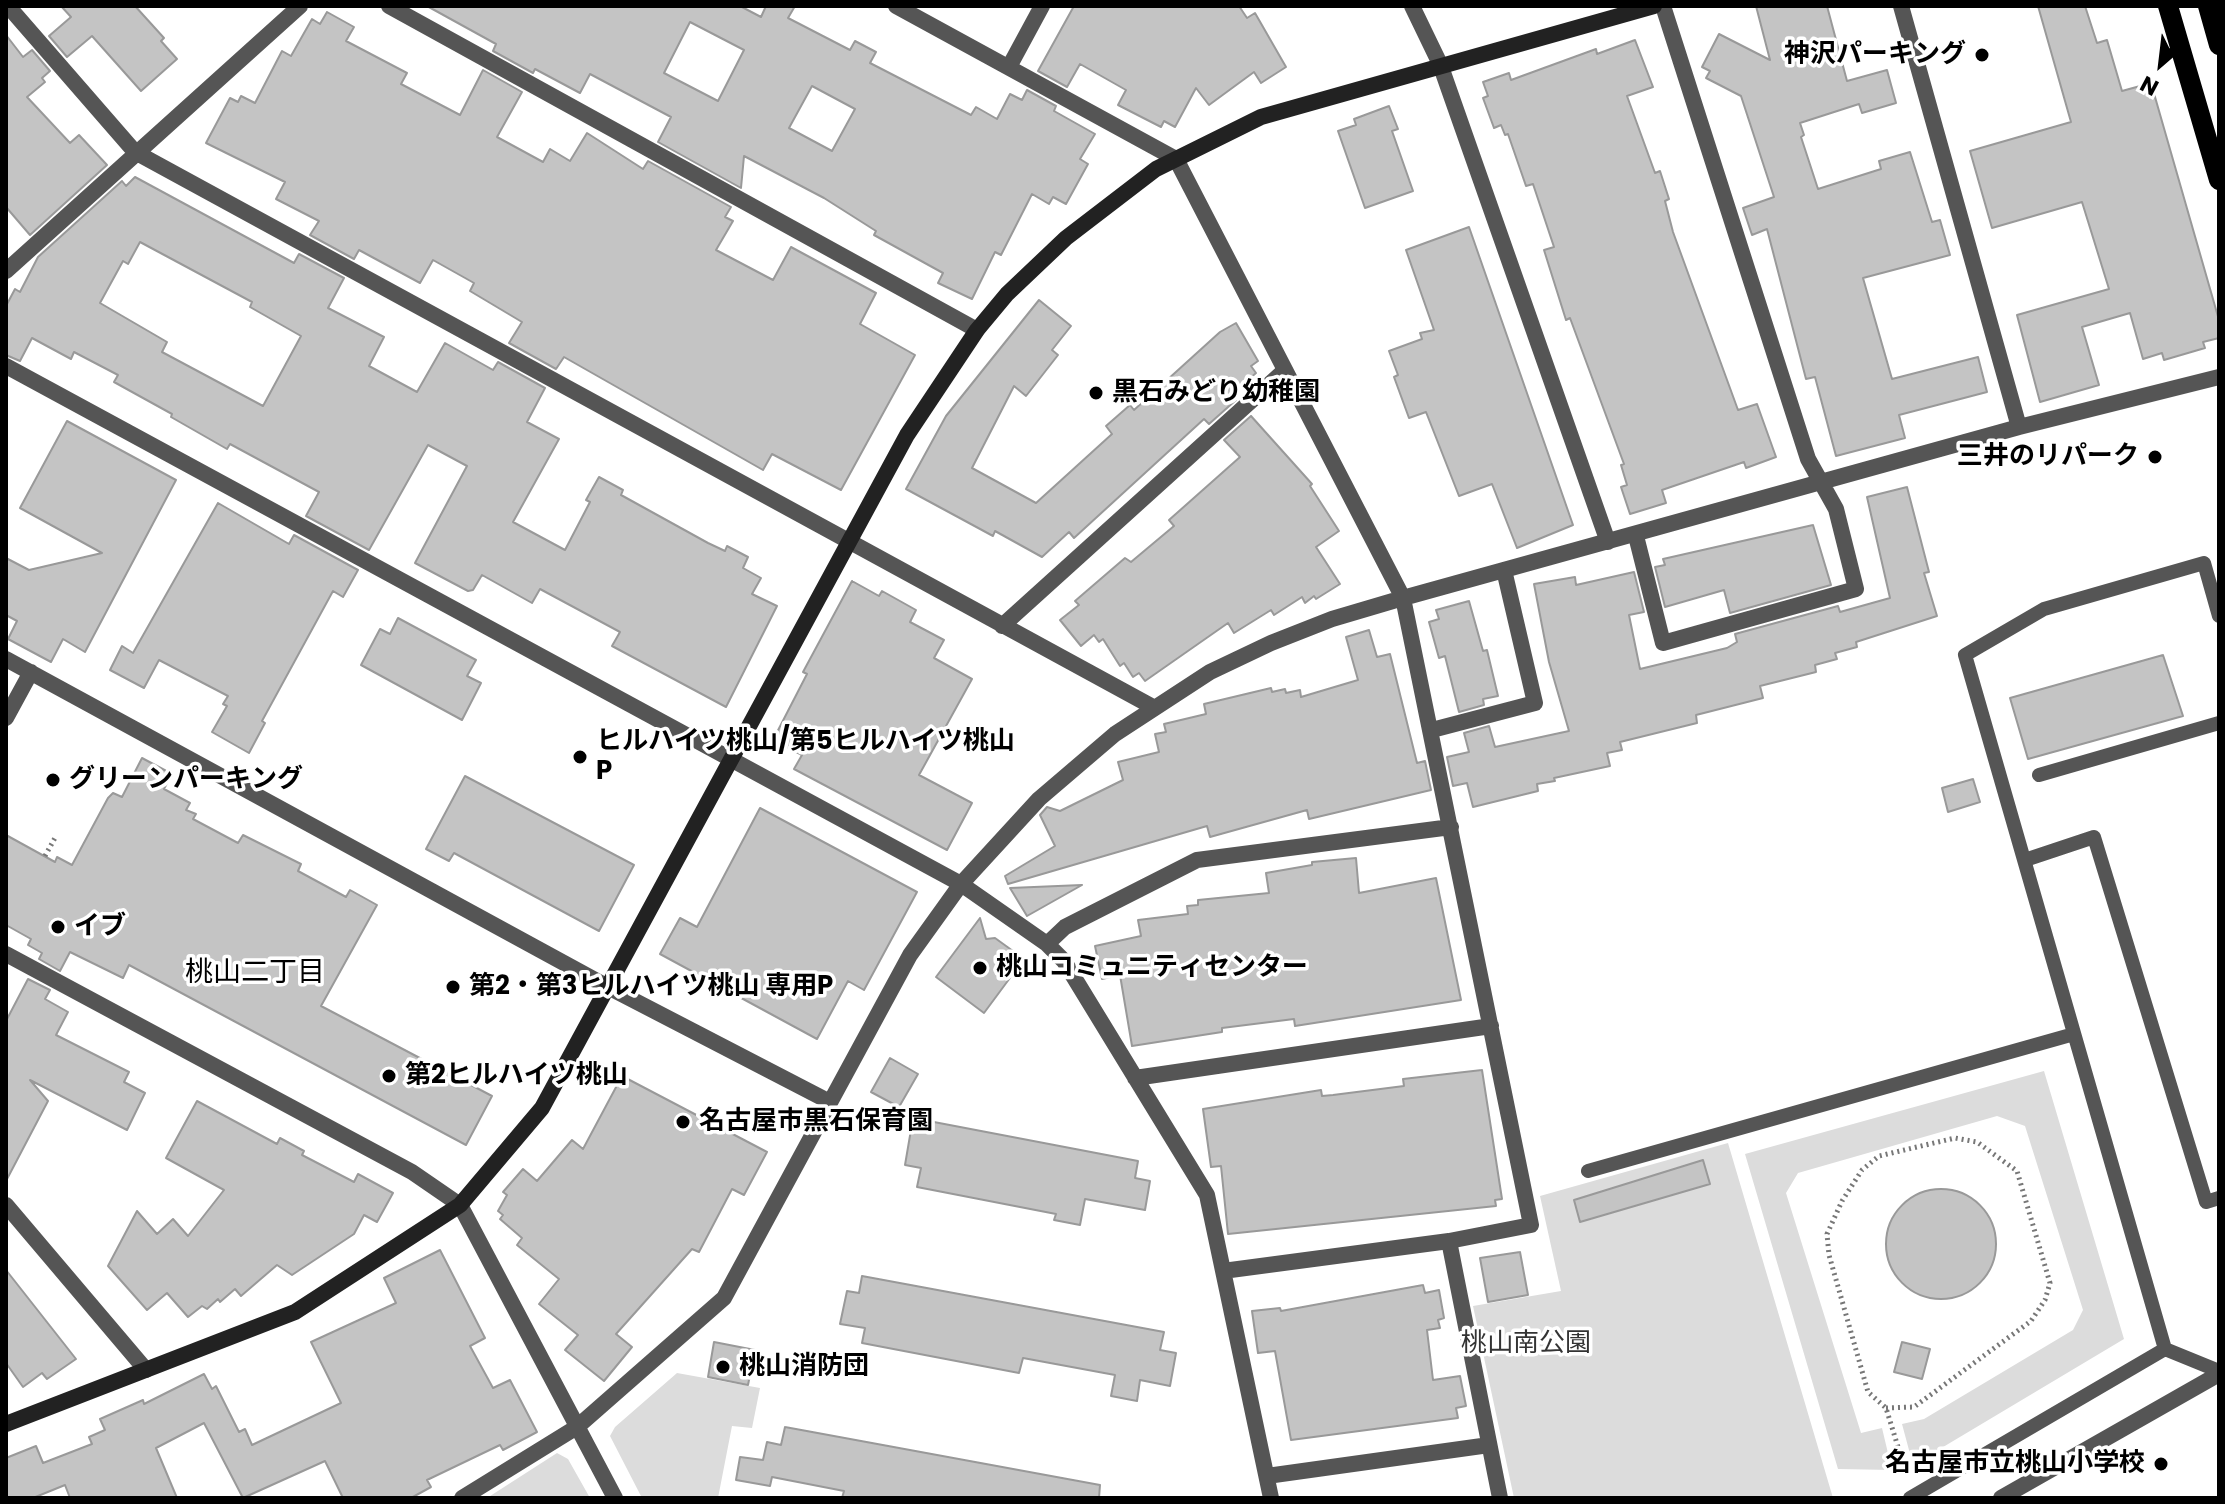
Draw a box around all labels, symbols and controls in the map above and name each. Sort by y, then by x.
north arrow [2121,24,2201,104]
place label: 神沢パーキング [1784,39,1966,71]
marker: 神沢パーキング [1973,46,1991,64]
text: N [2135,68,2164,103]
place label: 黒石みどり幼稚園 [1112,377,1320,409]
marker: 黒石みどり幼稚園 [1087,384,1105,402]
place label: 三井のリパーク [1957,441,2139,473]
marker: 三井のリパーク [2146,448,2164,466]
place label: ヒルハイツ桃山/第5ヒルハイツ桃山 P [596,726,1015,788]
marker: ヒルハイツ桃山/第5ヒルハイツ桃山 P [571,748,589,766]
place label: グリーンパーキング [69,764,303,796]
marker: グリーンパーキング [44,771,62,789]
place label: イブ [74,911,126,943]
marker: イブ [49,918,67,936]
place label: 桃山コミュニティセンター [996,952,1308,984]
district label: 桃山二丁目 [185,957,325,991]
marker: 桃山コミュニティセンター [971,959,989,977]
place label: 第2・第3ヒルハイツ桃山 専用P [469,971,833,1003]
marker: 第2・第3ヒルハイツ桃山 専用P [444,978,462,996]
place label: 第2ヒルハイツ桃山 [405,1060,628,1092]
marker: 第2ヒルハイツ桃山 [380,1067,398,1085]
place label: 名古屋市黒石保育園 [699,1106,933,1138]
marker: 名古屋市黒石保育園 [674,1113,692,1131]
park label: 桃山南公園 [1461,1328,1591,1360]
place label: 桃山消防団 [739,1351,869,1383]
marker: 桃山消防団 [714,1358,732,1376]
place label: 名古屋市立桃山小学校 [1885,1448,2145,1480]
marker: 名古屋市立桃山小学校 [2152,1455,2170,1473]

